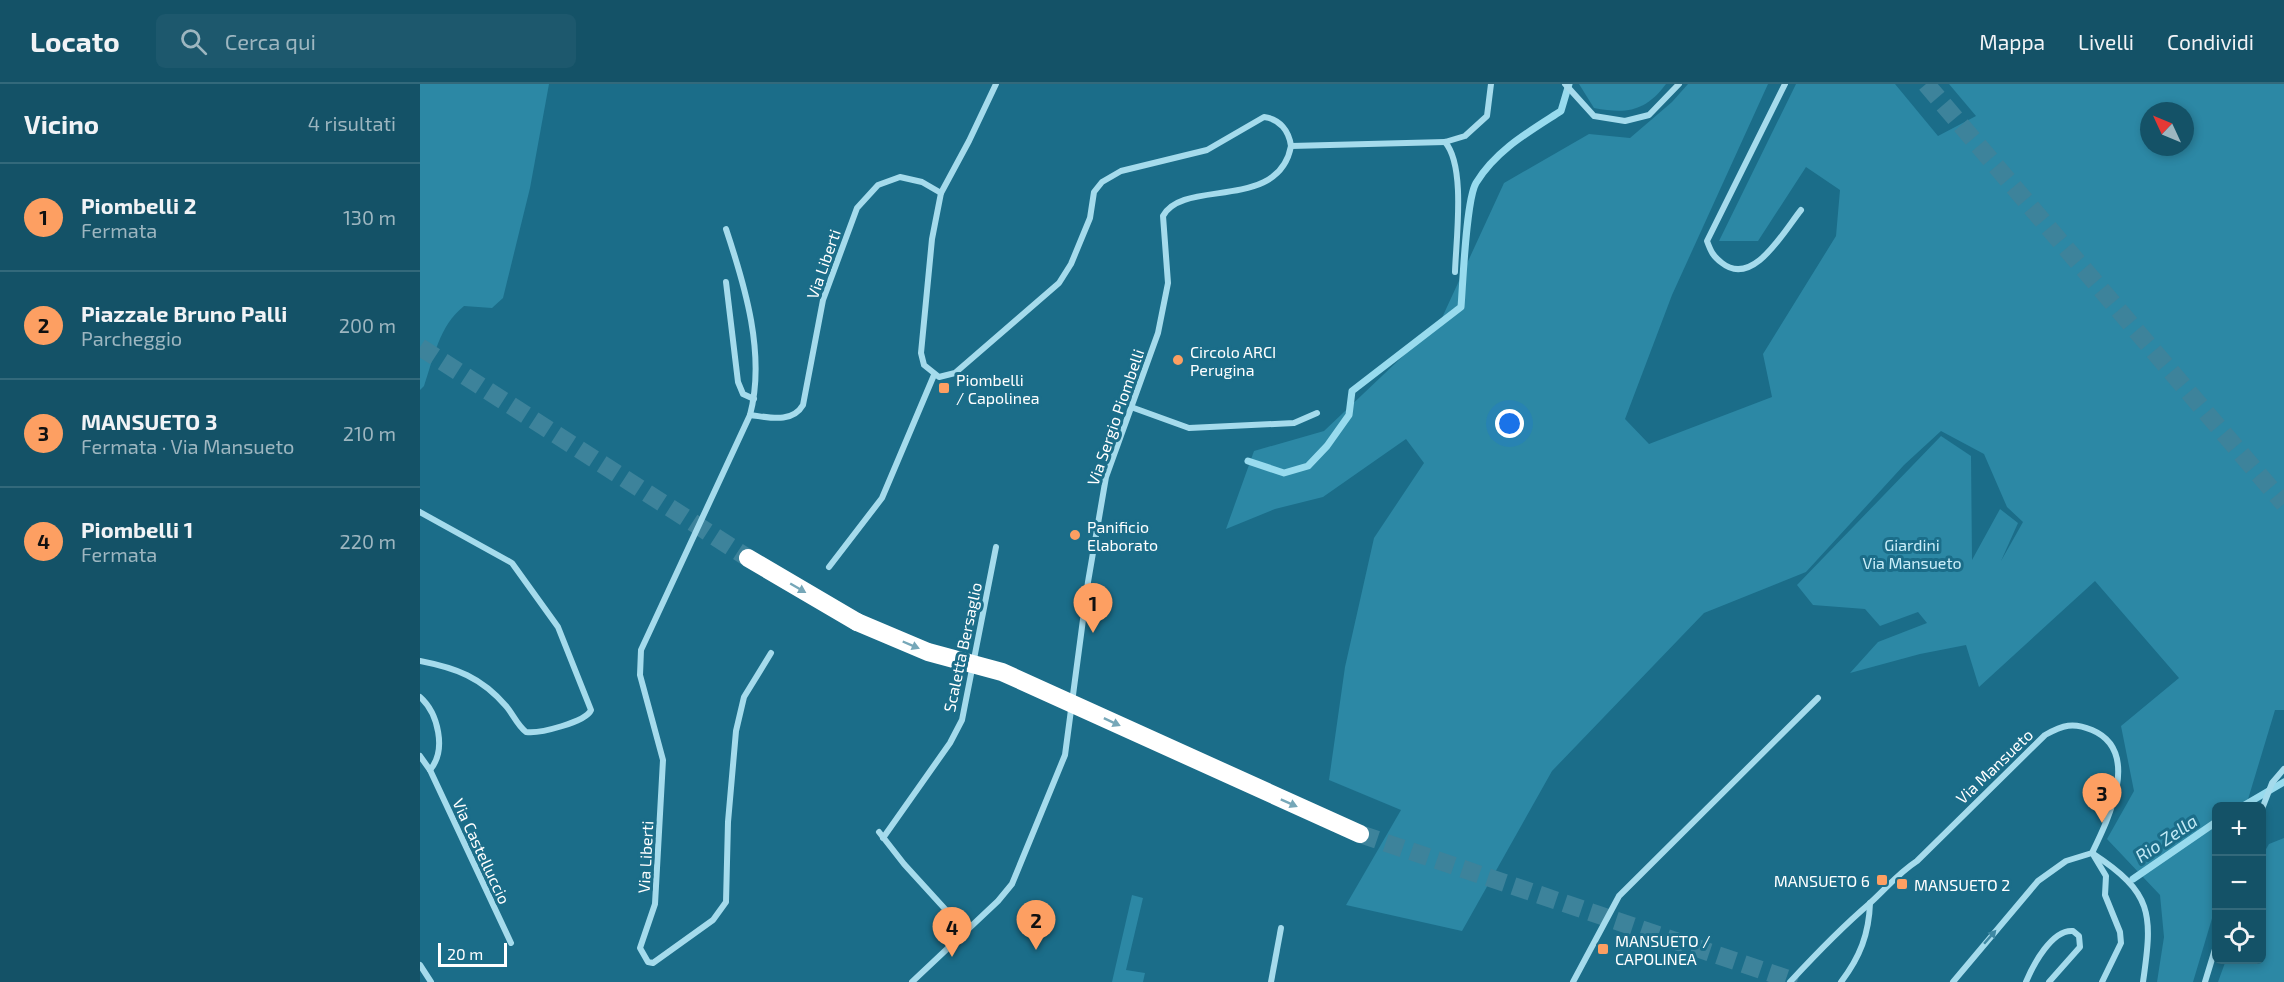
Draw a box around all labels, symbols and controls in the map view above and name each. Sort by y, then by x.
search box [156,14,576,68]
text: Locato [30,24,120,58]
icon: search [177,25,210,58]
text: Cerca qui [225,28,316,54]
text: Mappa [1979,29,2045,54]
text: Livelli [2078,29,2134,54]
text: Condividi [2167,29,2254,54]
north arrow [2140,102,2194,156]
text: Vicino [24,108,99,139]
text: 4 risultati [308,111,396,135]
text: Piombelli 2 [81,192,197,218]
text: 1 [39,205,48,229]
text: 130 m [343,205,396,229]
text: Fermata [81,218,157,242]
street label: Via Liberti [802,227,844,301]
text: Piazzale Bruno Palli [81,300,287,326]
text: 2 [38,313,49,337]
text: 200 m [339,313,396,337]
text: Parcheggio [81,326,182,350]
place label: Circolo ARCI Perugina [1190,342,1276,379]
street label: Via Sergio Piombelli [1083,346,1147,488]
marker: Circolo ARCI Perugina [1171,353,1185,367]
place label: Piombelli / Capolinea [956,370,1040,407]
marker: Piombelli / Capolinea [937,381,951,395]
text: MANSUETO 3 [81,408,217,434]
your location [1495,409,1524,438]
text: 3 [38,421,49,445]
text: 210 m [343,421,396,445]
text: Fermata · Via Mansueto [81,434,294,458]
text: Piombelli 1 [81,516,193,542]
place label: Panificio Elaborato [1087,517,1158,554]
marker: Panificio Elaborato [1068,528,1082,542]
text: 4 [37,529,50,553]
text: 220 m [339,529,396,553]
park label: Giardini Via Mansueto [1862,535,1962,572]
text: Fermata [81,542,157,566]
street label: Scaletta Bersaglio [939,580,985,714]
one-way arrow [790,582,806,593]
pin: 1 [1074,584,1112,633]
one-way arrow [902,640,920,650]
one-way arrow [1103,718,1120,727]
street label: Via Mansueto [1952,725,2036,807]
pin: 3 [2082,774,2122,823]
street label: Via Castelluccio [449,795,515,907]
one-way arrow [1281,798,1298,807]
map controls [2212,802,2266,964]
button: + [2212,802,2266,856]
water label: Rio Zella [2131,809,2201,867]
street label: Via Liberti [634,820,656,894]
button: − [2212,856,2266,910]
place label: MANSUETO 6 [1774,871,1870,890]
marker: MANSUETO 6 [1875,873,1889,887]
place label: MANSUETO 2 [1914,875,2010,894]
marker: MANSUETO 2 [1895,877,1909,891]
pin: 2 [1016,900,1056,950]
pin: 4 [932,908,972,957]
button: locate [2212,910,2266,964]
one-way arrow [1983,930,1996,945]
place label: MANSUETO / CAPOLINEA [1615,931,1710,968]
scale bar [438,940,507,968]
marker: MANSUETO / CAPOLINEA [1596,942,1610,956]
text: 20 m [447,944,483,963]

